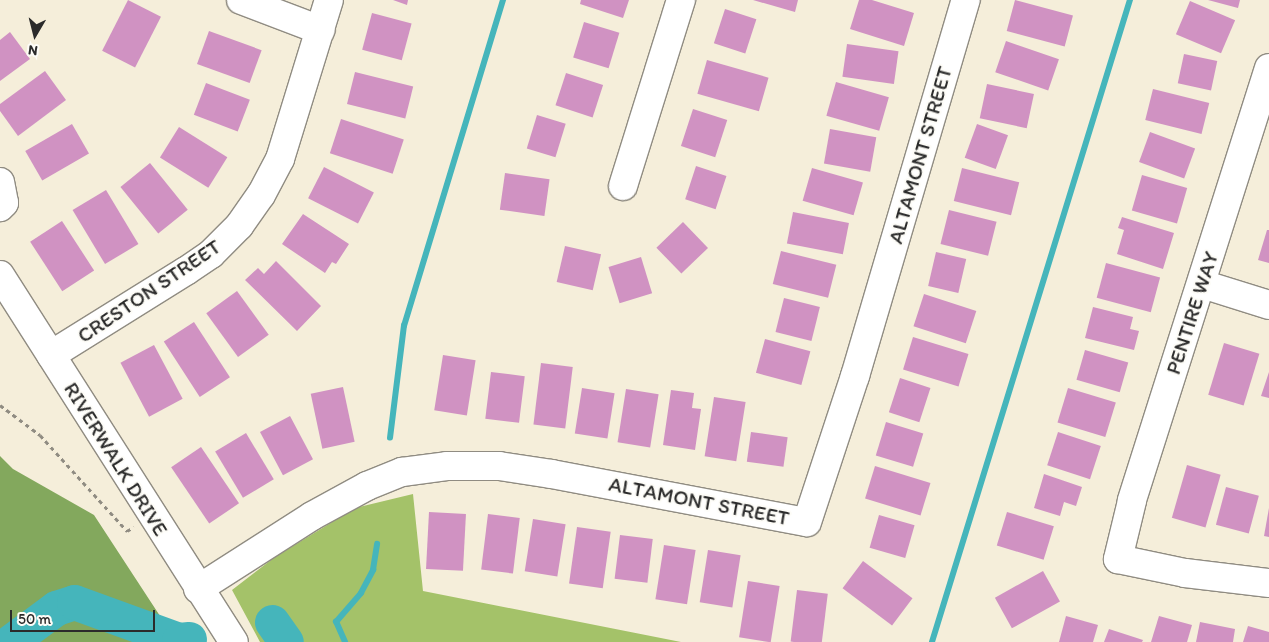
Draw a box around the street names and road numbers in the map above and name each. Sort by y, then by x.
street label: ALTAMONT STREET [883,64,957,246]
street label: CRESTON STREET [73,234,225,348]
street label: PENTIRE WAY [1160,249,1224,377]
street label: RIVERWALK DRIVE [59,377,173,541]
street label: ALTAMONT STREET [607,471,791,531]

